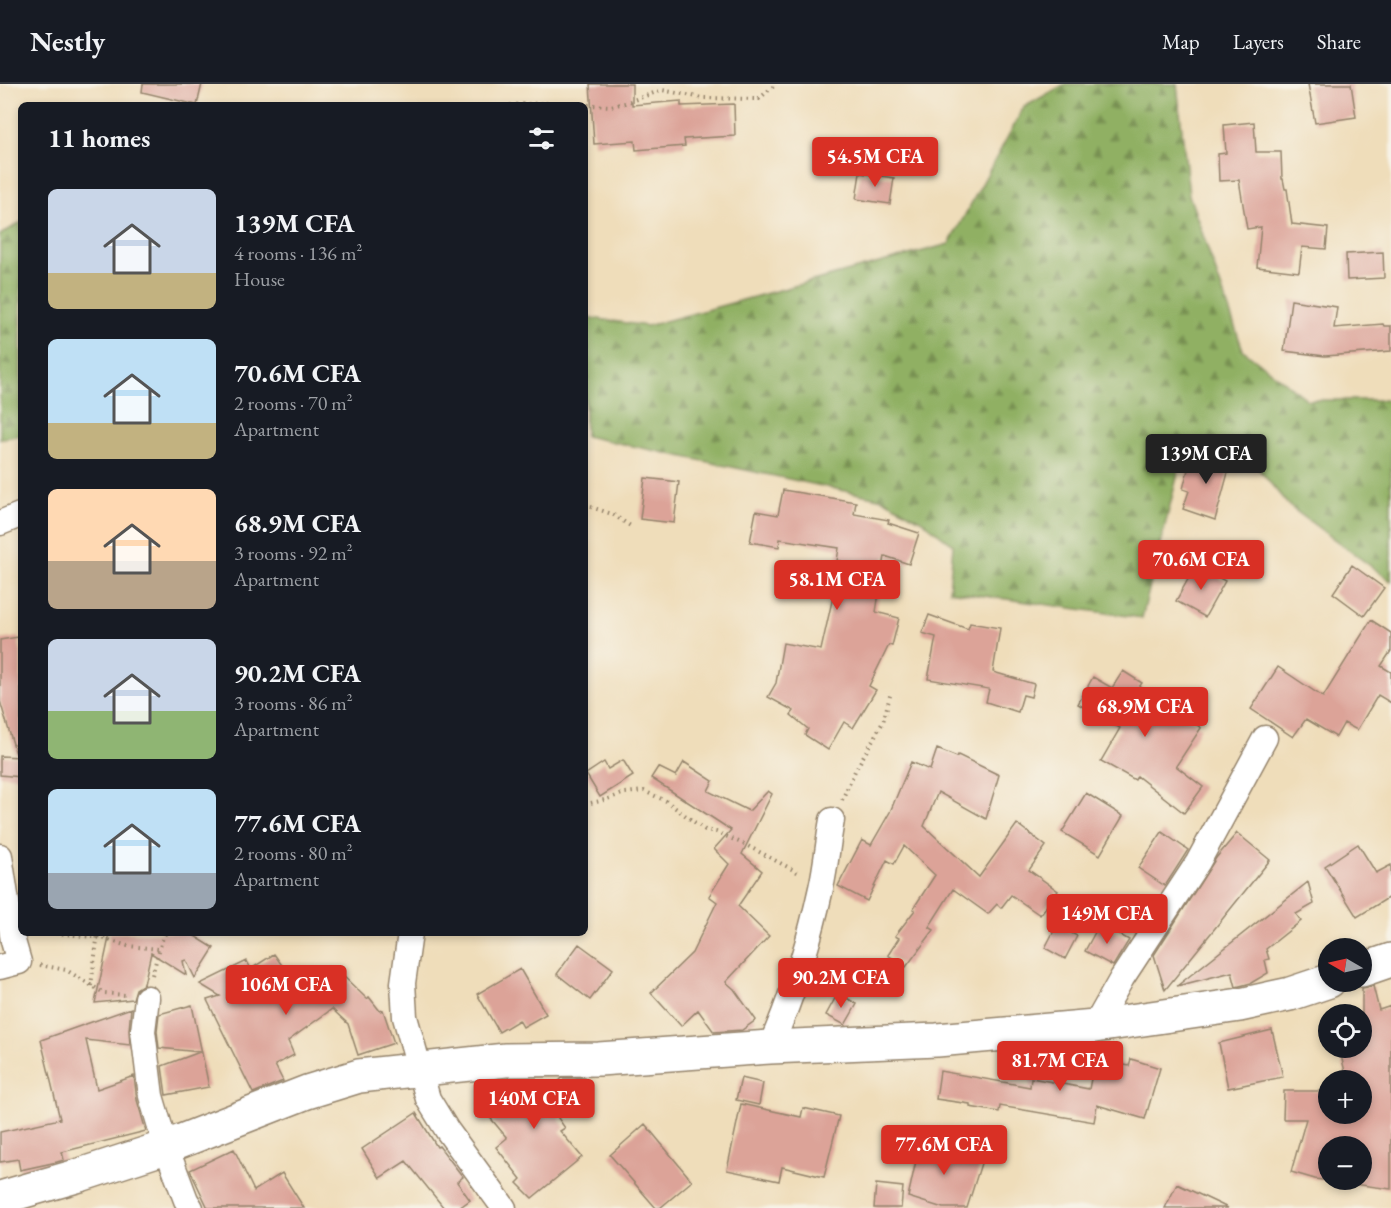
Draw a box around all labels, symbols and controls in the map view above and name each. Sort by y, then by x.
text: Nestly [30,23,105,59]
text: Map [1162,28,1200,55]
text: Layers [1233,28,1284,55]
text: Share [1317,28,1361,55]
text: 11 homes [48,121,150,155]
icon: filters [525,122,558,155]
pin: 54.5M CFA [806,137,944,188]
text: 54.5M CFA [826,143,924,169]
text: 139M CFA [234,206,355,240]
icon: home [96,213,168,285]
text: 4 rooms · 136 m² [234,240,362,266]
text: House [234,266,285,292]
text: 70.6M CFA [234,356,361,390]
icon: home [96,363,168,435]
text: 2 rooms · 70 m² [234,390,353,416]
text: Apartment [234,416,319,442]
pin: 139M CFA [1144,434,1268,485]
text: 139M CFA [1160,440,1252,466]
text: 68.9M CFA [234,506,361,540]
icon: home [96,513,168,585]
text: 3 rooms · 92 m² [234,540,353,566]
pin: 70.6M CFA [1132,540,1270,591]
text: 70.6M CFA [1152,546,1250,572]
pin: 58.1M CFA [768,560,906,611]
text: Apartment [234,566,319,592]
text: 58.1M CFA [788,566,886,592]
text: 90.2M CFA [234,656,361,690]
icon: home [96,663,168,735]
pin: 68.9M CFA [1076,687,1214,738]
text: 3 rooms · 86 m² [234,690,353,716]
text: 68.9M CFA [1096,693,1194,719]
text: Apartment [234,716,319,742]
text: 77.6M CFA [234,806,361,840]
icon: home [96,813,168,885]
text: 2 rooms · 80 m² [234,840,353,866]
text: Apartment [234,866,319,892]
pin: 149M CFA [1045,894,1169,945]
text: 149M CFA [1061,900,1153,926]
north arrow [1318,938,1372,992]
map controls [1318,938,1372,1190]
pin: 90.2M CFA [772,958,910,1009]
text: 90.2M CFA [792,964,890,990]
pin: 106M CFA [224,965,348,1016]
text: 106M CFA [240,971,332,997]
button: locate [1318,1004,1372,1058]
pin: 81.7M CFA [991,1041,1129,1092]
text: 81.7M CFA [1011,1047,1109,1073]
button: + [1318,1070,1372,1124]
pin: 140M CFA [472,1079,596,1130]
text: 140M CFA [488,1085,580,1111]
pin: 77.6M CFA [875,1125,1013,1176]
text: 77.6M CFA [895,1131,993,1157]
button: − [1318,1136,1372,1190]

